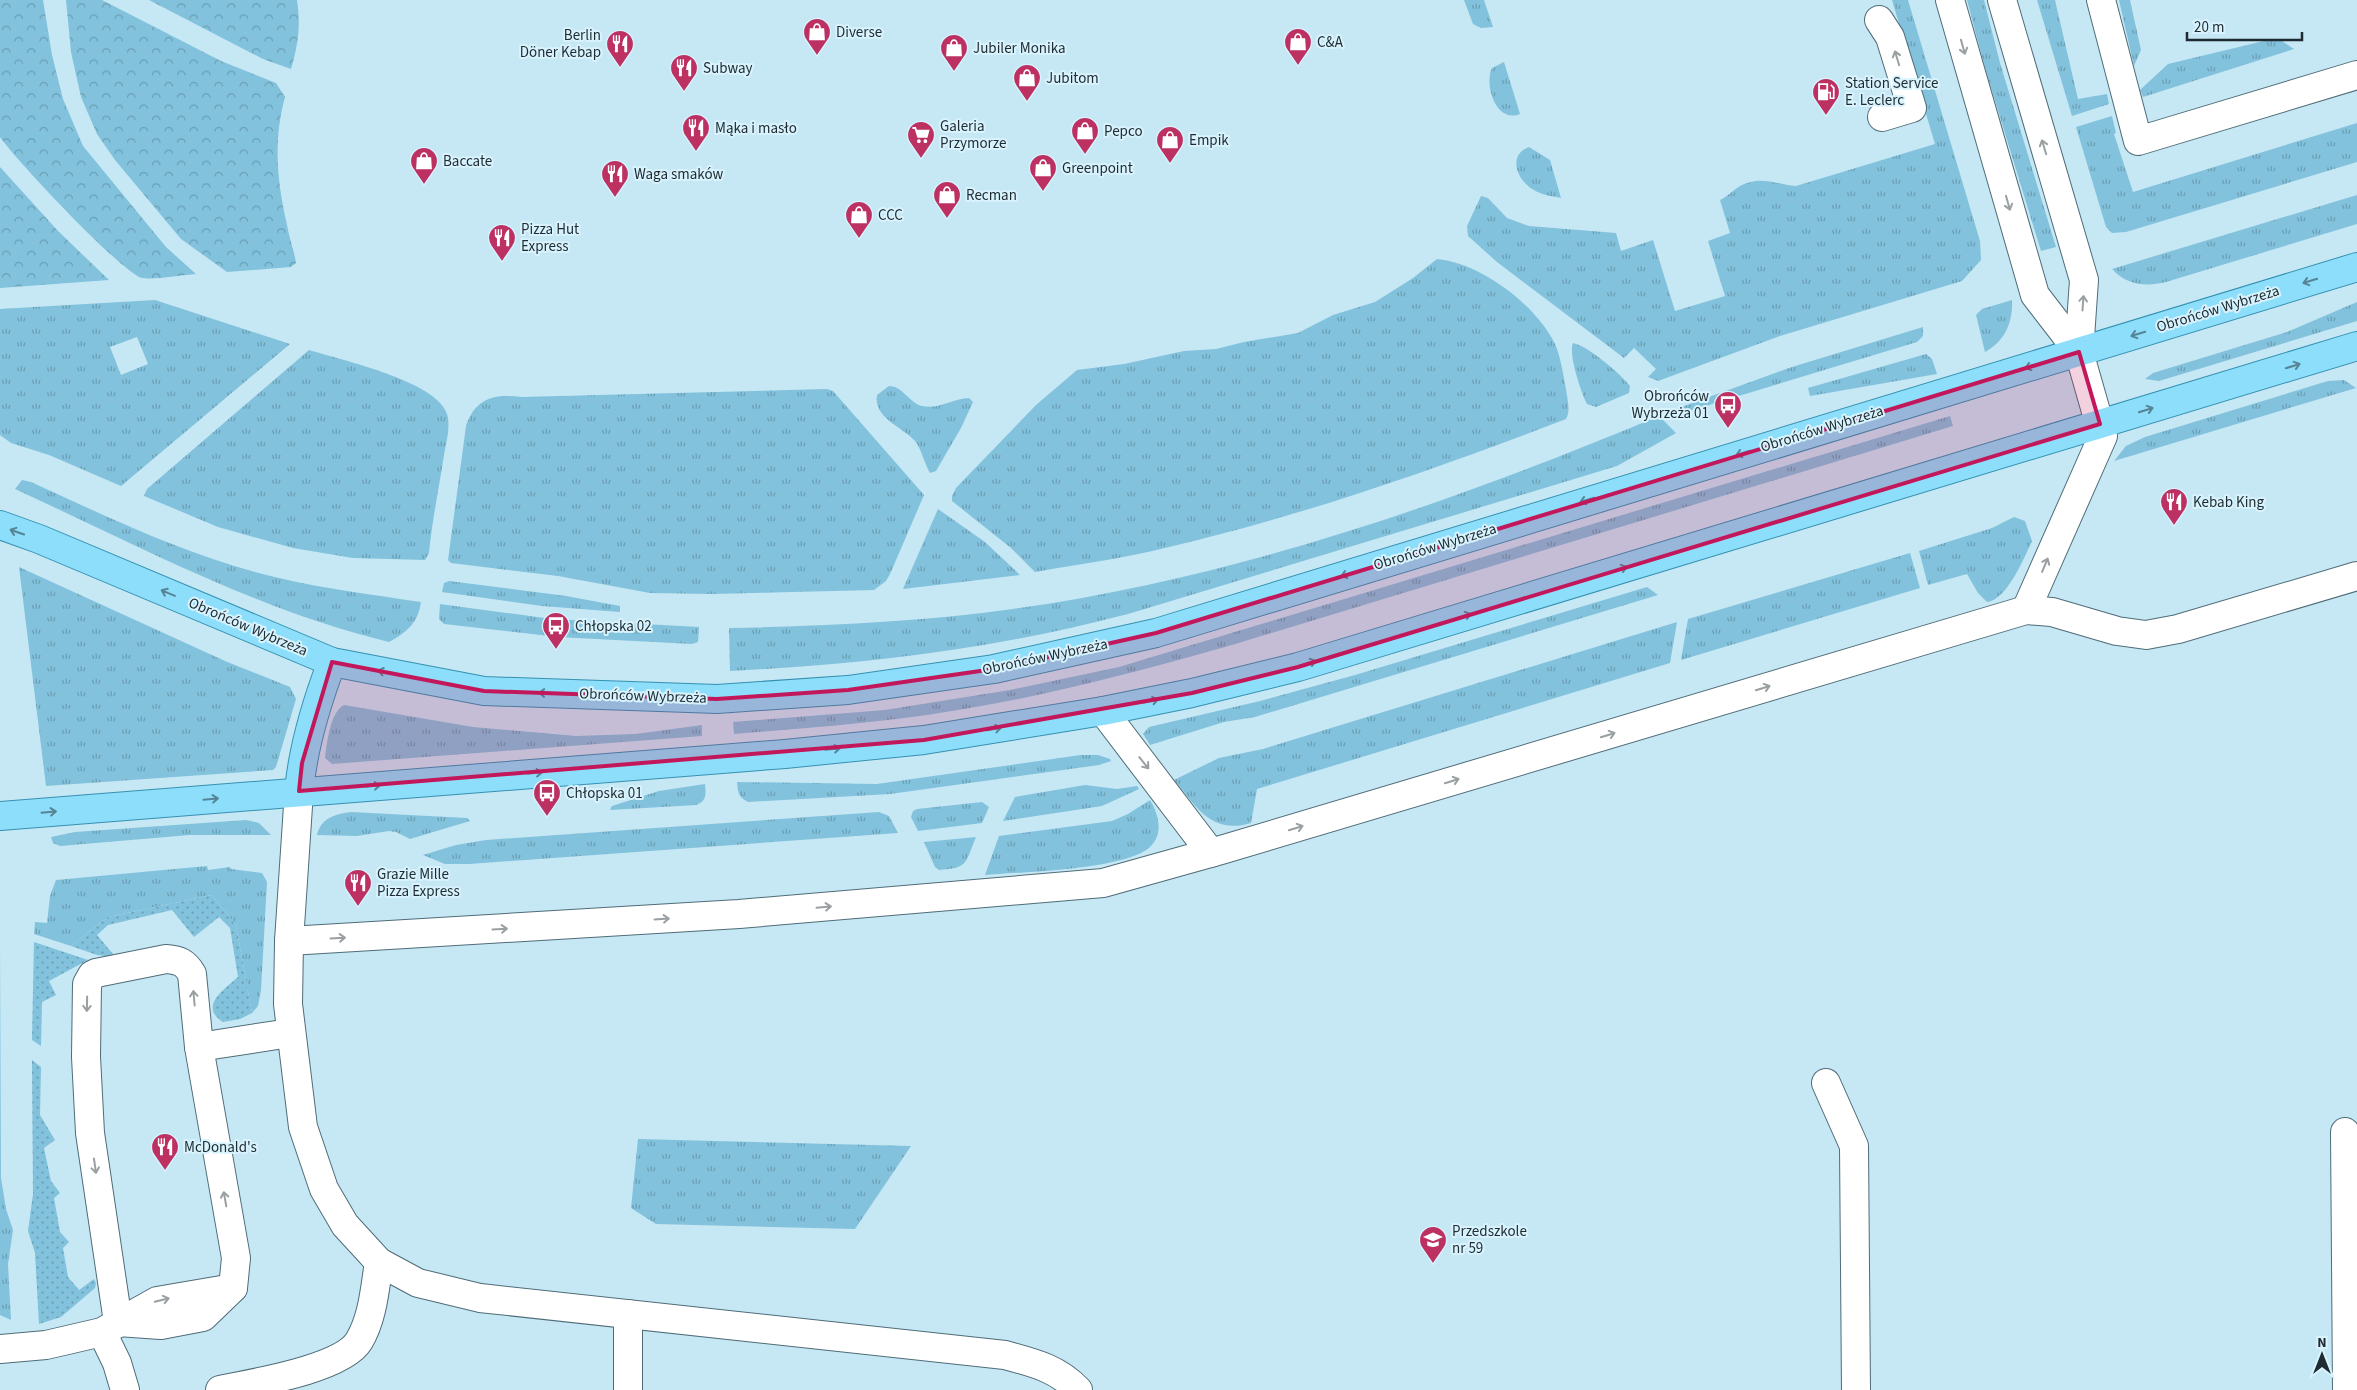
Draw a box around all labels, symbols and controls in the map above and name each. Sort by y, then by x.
scale bar [2187,10,2302,42]
shop icon: Diverse [802,17,832,56]
text: 20 m [2194,17,2224,38]
place label: Diverse [836,22,882,43]
place label: Berlin Döner Kebap [520,25,601,63]
shop icon: C&A [1283,27,1313,66]
restaurant icon: Berlin Döner Kebap [605,29,635,68]
place label: C&A [1317,32,1344,53]
shop icon: Jubiler Monika [939,33,969,72]
place label: Jubiler Monika [973,38,1066,59]
one-way arrow [1959,38,1969,54]
one-way arrow [1891,50,1901,66]
restaurant icon: Subway [669,53,699,92]
place label: Subway [703,58,753,79]
shop icon: Jubitom [1012,63,1042,102]
place label: Jubitom [1046,68,1099,89]
place label: Station Service E. Leclerc [1845,73,1939,111]
fuel station icon: Station Service E. Leclerc [1811,77,1841,116]
restaurant icon: Mąka i masło [681,113,711,152]
place label: Galeria Przymorze [940,116,1006,154]
shop icon: Pepco [1070,116,1100,155]
place label: Mąka i masło [715,118,797,139]
supermarket icon: Galeria Przymorze [906,120,936,159]
place label: Pepco [1104,121,1143,142]
shop icon: Empik [1155,125,1185,164]
place label: Empik [1189,130,1229,151]
one-way arrow [2039,139,2049,155]
shop icon: Baccate [409,146,439,185]
place label: Baccate [443,151,492,172]
shop icon: Greenpoint [1028,153,1058,192]
place label: Greenpoint [1062,158,1133,179]
restaurant icon: Waga smaków [600,159,630,198]
place label: Waga smaków [634,164,723,185]
shop icon: Recman [932,180,962,219]
place label: Recman [966,185,1017,206]
one-way arrow [2004,195,2014,211]
shop icon: CCC [844,200,874,239]
place label: CCC [878,205,903,226]
place label: Pizza Hut Express [521,219,579,257]
restaurant icon: Pizza Hut Express [487,223,517,262]
one-way arrow [2303,277,2319,286]
street label: Obrońców Wybrzeża [2154,280,2282,338]
one-way arrow [2078,295,2087,311]
one-way arrow [2131,329,2147,339]
one-way arrow [2285,360,2301,370]
one-way arrow [2025,361,2041,371]
place label: Obrońców Wybrzeża 01 [1632,386,1709,424]
bus stop icon: Obrońców Wybrzeża 01 [1713,390,1743,429]
street label: Obrońców Wybrzeża [1758,400,1886,458]
one-way arrow [2138,405,2154,415]
one-way arrow [1735,449,1751,459]
restaurant icon: Kebab King [2159,487,2189,526]
place label: Kebab King [2193,492,2265,513]
one-way arrow [1580,496,1596,505]
street label: Obrońców Wybrzeża [1371,518,1499,576]
one-way arrow [10,527,26,536]
one-way arrow [2041,558,2051,573]
one-way arrow [1612,564,1628,574]
one-way arrow [1341,569,1357,579]
one-way arrow [161,588,176,598]
street label: Obrońców Wybrzeża [185,592,311,662]
bus stop icon: Chłopska 02 [541,611,571,650]
one-way arrow [1456,611,1472,621]
place label: Chłopska 02 [575,616,652,637]
street label: Obrońców Wybrzeża [980,633,1110,681]
one-way arrow [1300,658,1316,668]
one-way arrow [378,667,394,677]
one-way arrow [1755,682,1771,692]
street label: Obrońców Wybrzeża [579,683,707,709]
one-way arrow [538,689,554,698]
one-way arrow [1142,696,1158,706]
one-way arrow [986,723,1002,733]
one-way arrow [1599,729,1615,739]
one-way arrow [825,744,841,754]
one-way arrow [1139,756,1150,769]
one-way arrow [526,769,542,778]
one-way arrow [1443,775,1459,785]
bus stop icon: Chłopska 01 [532,778,562,817]
one-way arrow [364,781,380,790]
place label: Chłopska 01 [566,783,643,804]
one-way arrow [202,794,218,803]
one-way arrow [40,807,56,817]
one-way arrow [1288,822,1304,832]
place label: Grazie Mille Pizza Express [377,864,460,902]
restaurant icon: Grazie Mille Pizza Express [343,868,373,907]
one-way arrow [816,903,832,912]
one-way arrow [654,914,670,924]
one-way arrow [492,924,508,933]
one-way arrow [329,934,345,943]
one-way arrow [189,990,199,1006]
one-way arrow [82,995,92,1011]
restaurant icon: McDonald's [150,1132,180,1171]
place label: McDonald's [184,1137,257,1158]
one-way arrow [90,1157,100,1173]
one-way arrow [220,1192,230,1208]
place label: Przedszkole nr 59 [1452,1221,1527,1259]
school or university icon: Przedszkole nr 59 [1418,1225,1448,1264]
one-way arrow [153,1295,169,1305]
north arrow [2297,1330,2347,1380]
text: N [2317,1333,2327,1353]

